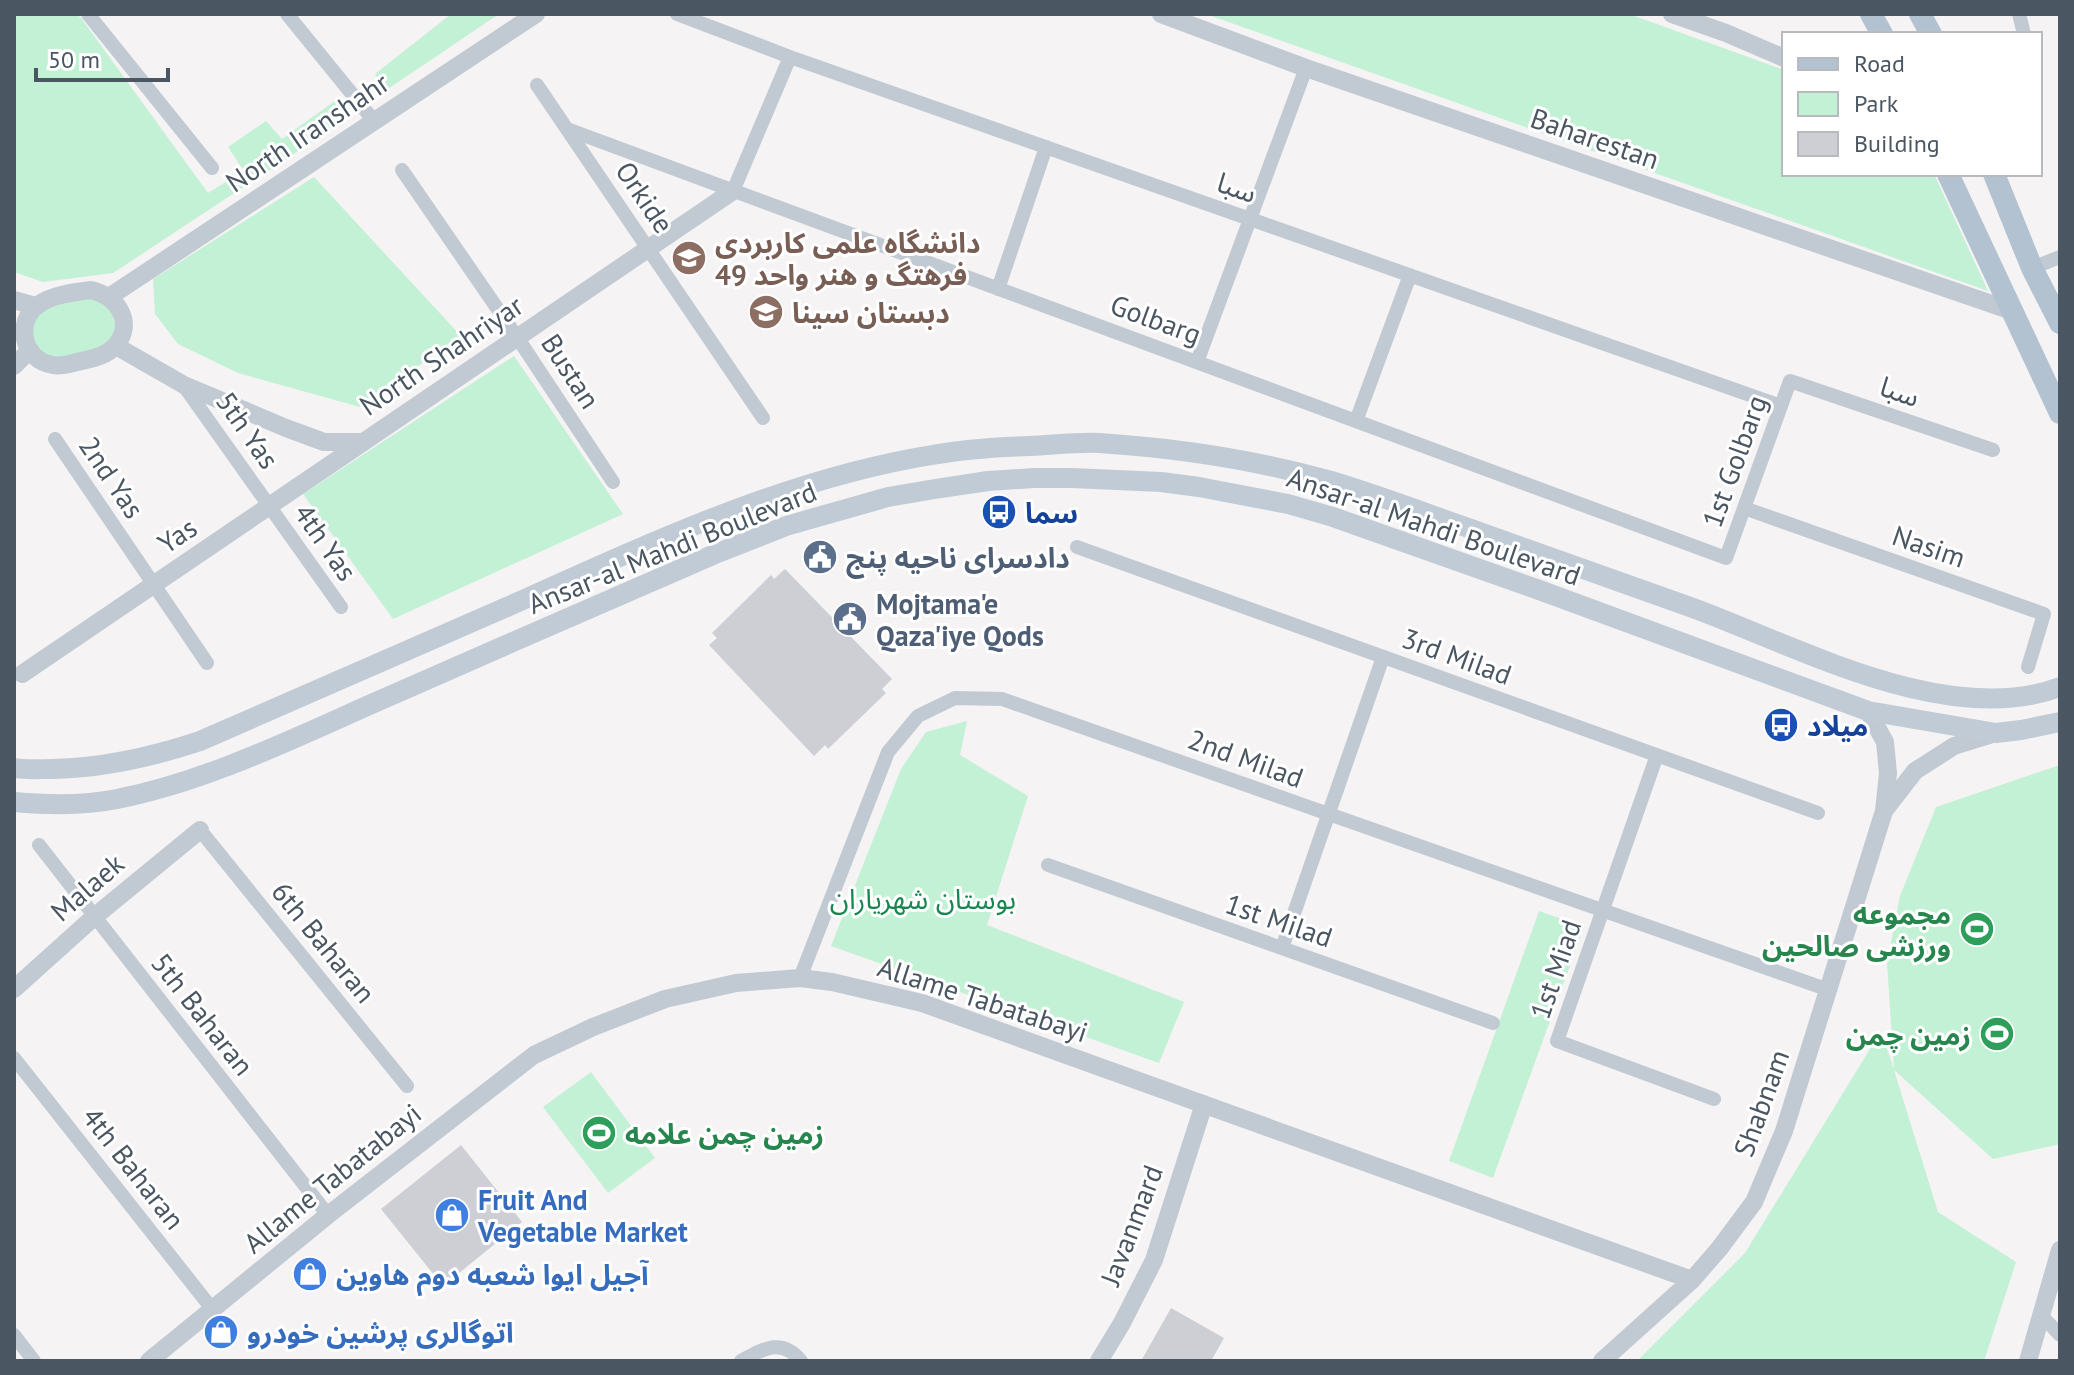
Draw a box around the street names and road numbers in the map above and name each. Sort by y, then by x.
street label: North Iranshahr [218,63,396,200]
street label: Baharestan [1526,99,1664,177]
street label: Orkide [608,154,682,240]
street label: سبا [1212,163,1262,211]
street label: North Shahriyar [352,286,530,423]
street label: Golbarg [1106,286,1206,352]
street label: Bustan [533,327,609,415]
street label: سبا [1875,367,1925,415]
street label: 5th Yas [208,384,288,476]
street label: 1st Golbarg [1693,390,1775,532]
street label: 2nd Yas [71,429,153,525]
street label: Ansar-al Mahdi Boulevard [1282,458,1586,594]
street label: Ansar-al Mahdi Boulevard [522,472,822,622]
street label: 4th Yas [286,496,366,588]
street label: Yas [150,509,204,561]
street label: Nasim [1888,516,1970,576]
street label: 3rd Milad [1397,619,1517,693]
street label: 2nd Milad [1183,720,1309,796]
street label: Malaek [43,845,132,929]
street label: 6th Baharan [264,874,384,1010]
street label: 1st Milad [1221,884,1337,956]
street label: 1st Miad [1521,914,1589,1024]
street label: 5th Baharan [144,945,262,1083]
street label: Allame Tabatabayi [873,948,1093,1050]
street label: Shabnam [1725,1044,1797,1162]
street label: Allame Tabatabayi [235,1095,429,1261]
street label: 4th Baharan [75,1099,193,1237]
street label: Javanmard [1091,1160,1171,1291]

